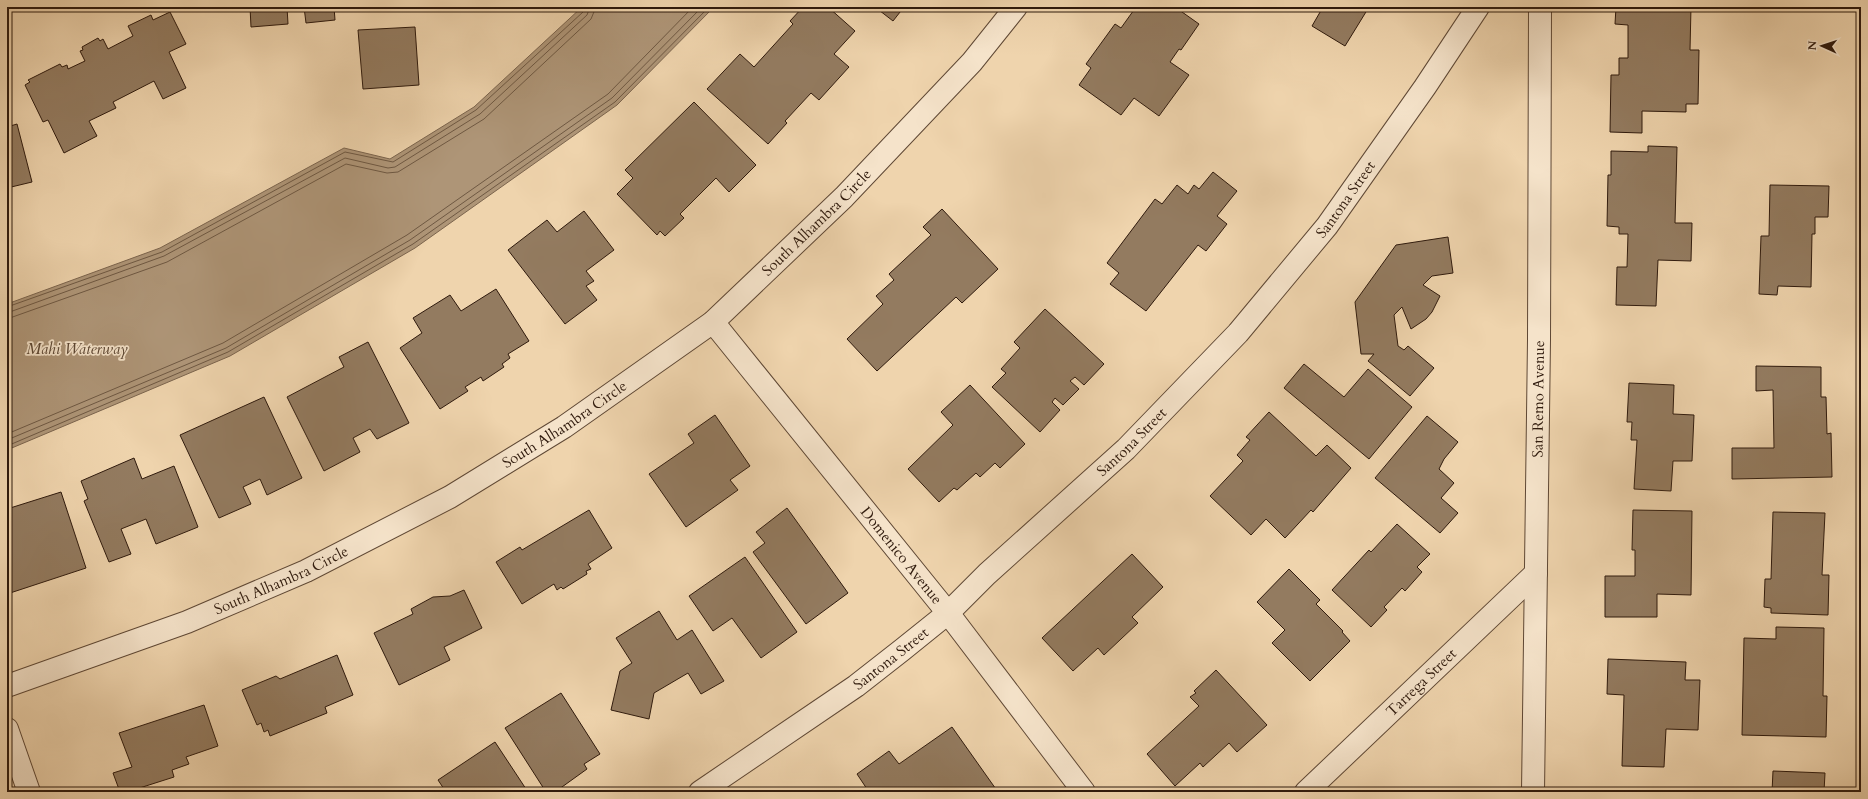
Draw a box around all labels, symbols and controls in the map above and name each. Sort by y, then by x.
north arrow [1802,26,1842,66]
text: N [1805,40,1820,51]
street label: Santona Street [1311,157,1380,242]
street label: South Alhambra Circle [757,164,876,280]
water label: Mahi Waterway [26,338,128,360]
street label: San Remo Avenue [1527,340,1549,458]
street label: South Alhambra Circle [498,376,631,473]
street label: Santona Street [1092,403,1171,481]
street label: Domenico Avenue [856,502,947,609]
street label: South Alhambra Circle [211,541,352,619]
street label: Santona Street [849,622,933,694]
street label: Tarrega Street [1382,644,1461,721]

